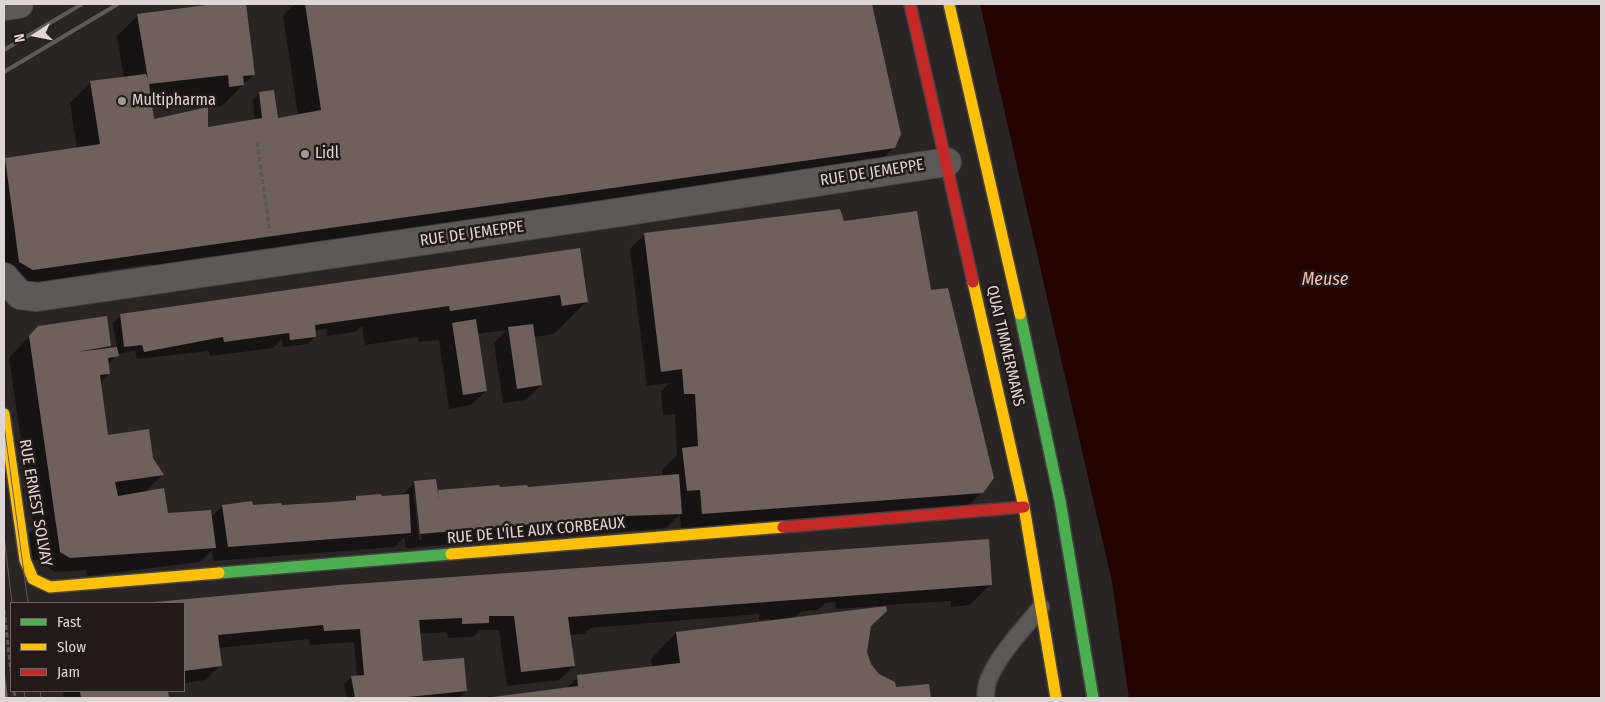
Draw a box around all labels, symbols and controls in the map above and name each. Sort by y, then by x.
north arrow [10,10,60,60]
text: N [11,32,29,44]
place label: Multipharma [132,91,216,111]
marker: Multipharma [116,95,128,107]
place label: Lidl [315,144,339,164]
marker: Lidl [299,148,311,160]
street label: RUE DE JEMEPPE [819,155,925,191]
street label: RUE DE JEMEPPE [419,217,525,251]
water label: Meuse [1302,269,1348,291]
street label: QUAI TIMMERMANS [982,284,1028,408]
street label: RUE ERNEST SOLVAY [14,438,56,568]
street label: RUE DE L'ÎLE AUX CORBEAUX [446,514,626,548]
legend [10,602,185,692]
text: Fast [57,613,81,631]
text: Slow [57,638,86,656]
text: Jam [57,663,80,681]

